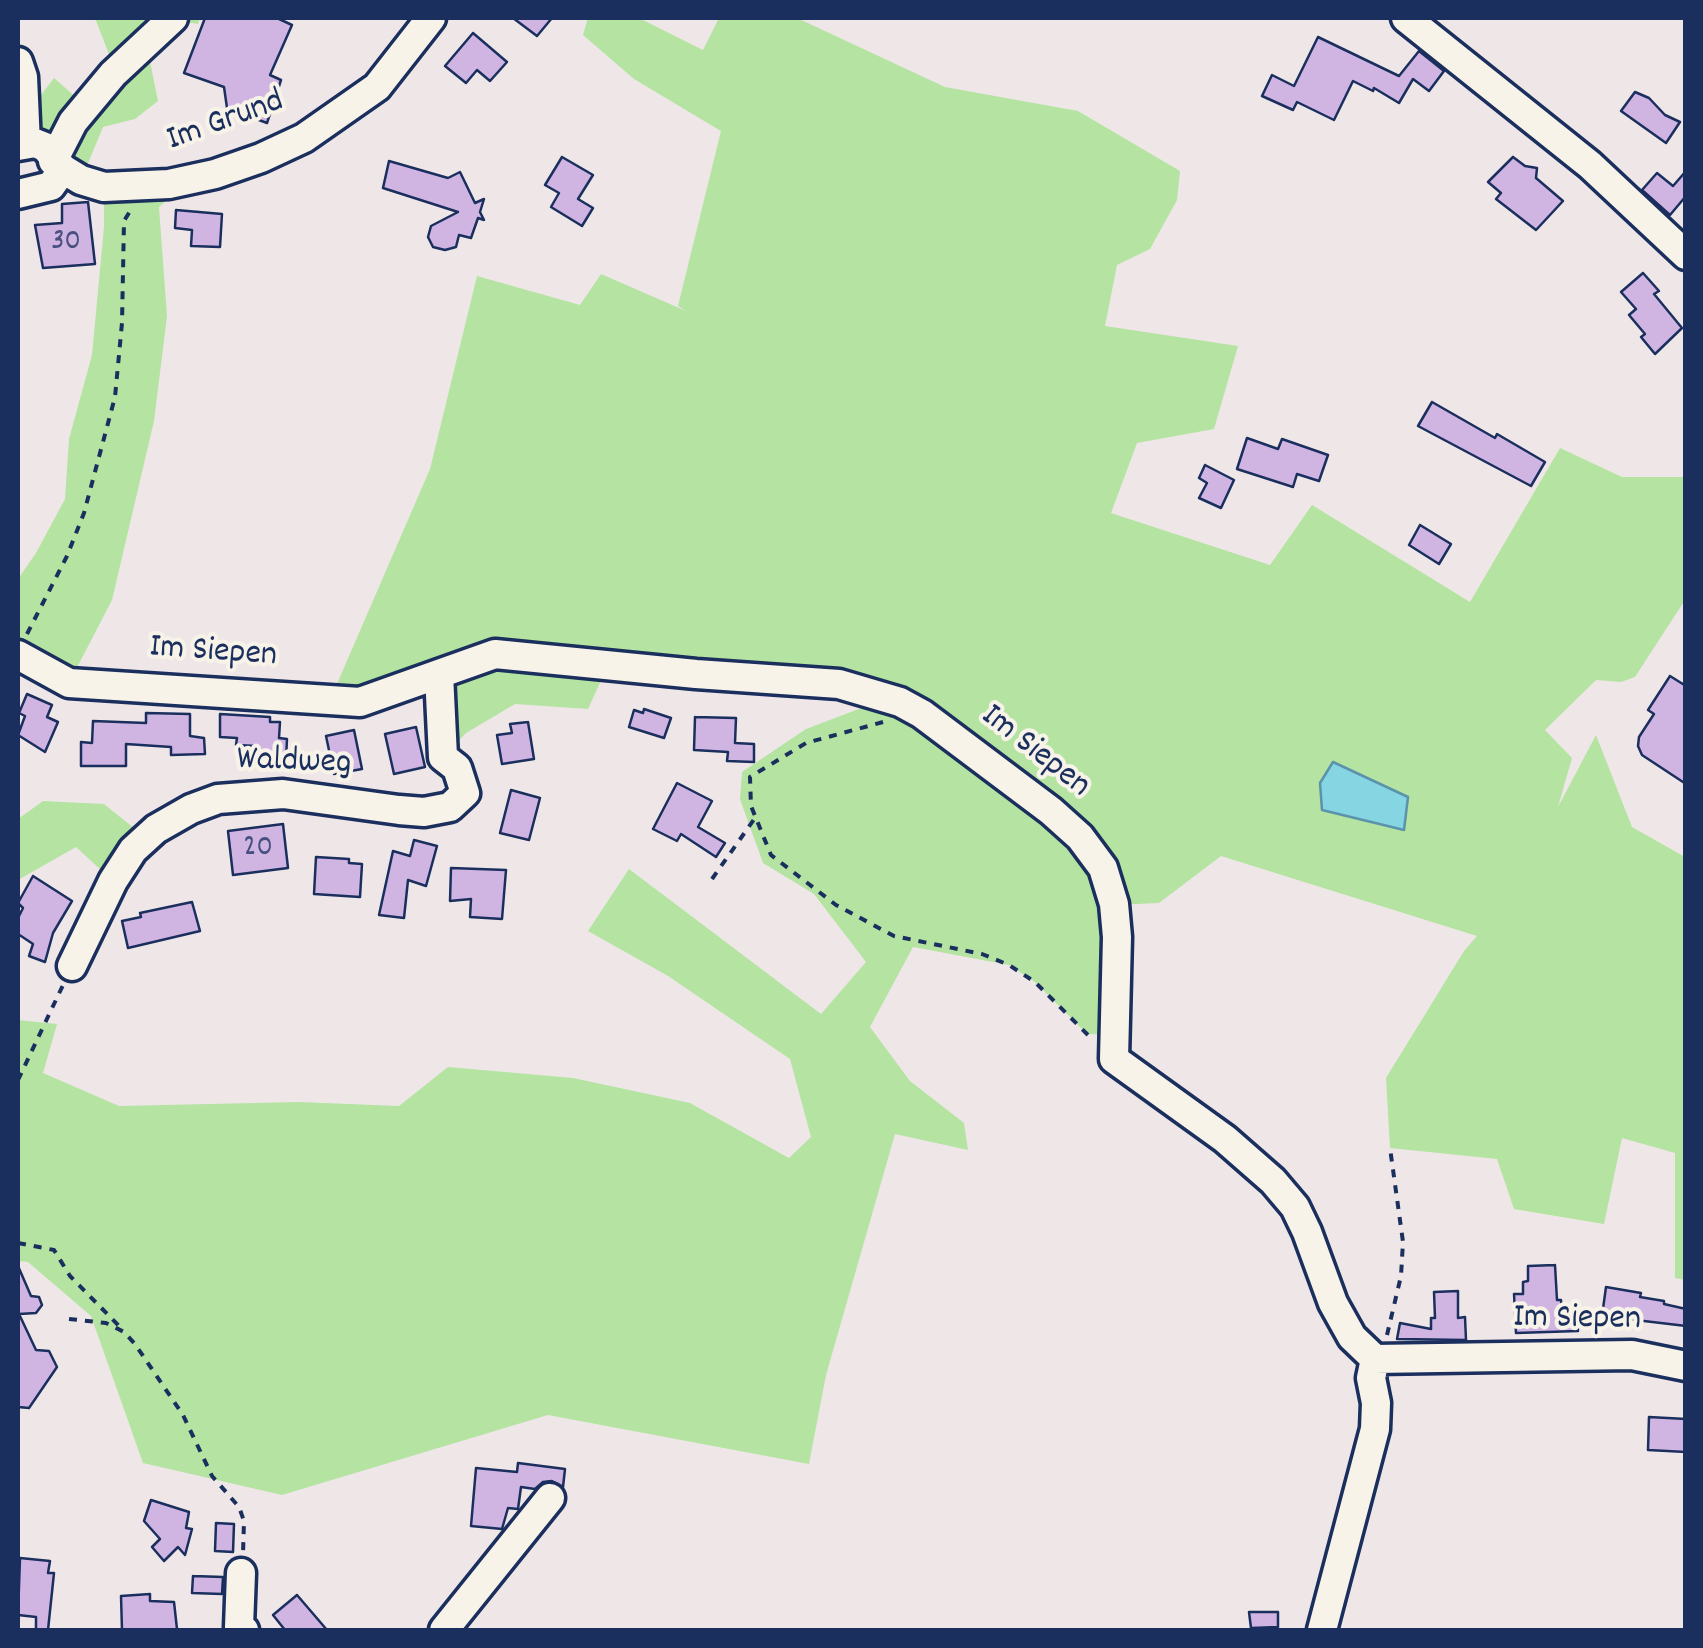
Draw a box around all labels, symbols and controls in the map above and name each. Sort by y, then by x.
street label: Im Grund [162,83,290,163]
house number: 30 [51,226,81,262]
street label: Im Siepen [148,629,278,679]
street label: Im Siepen [971,697,1097,809]
street label: Waldweg [236,741,352,787]
house number: 20 [243,832,273,868]
street label: Im Siepen [1513,1299,1641,1343]

